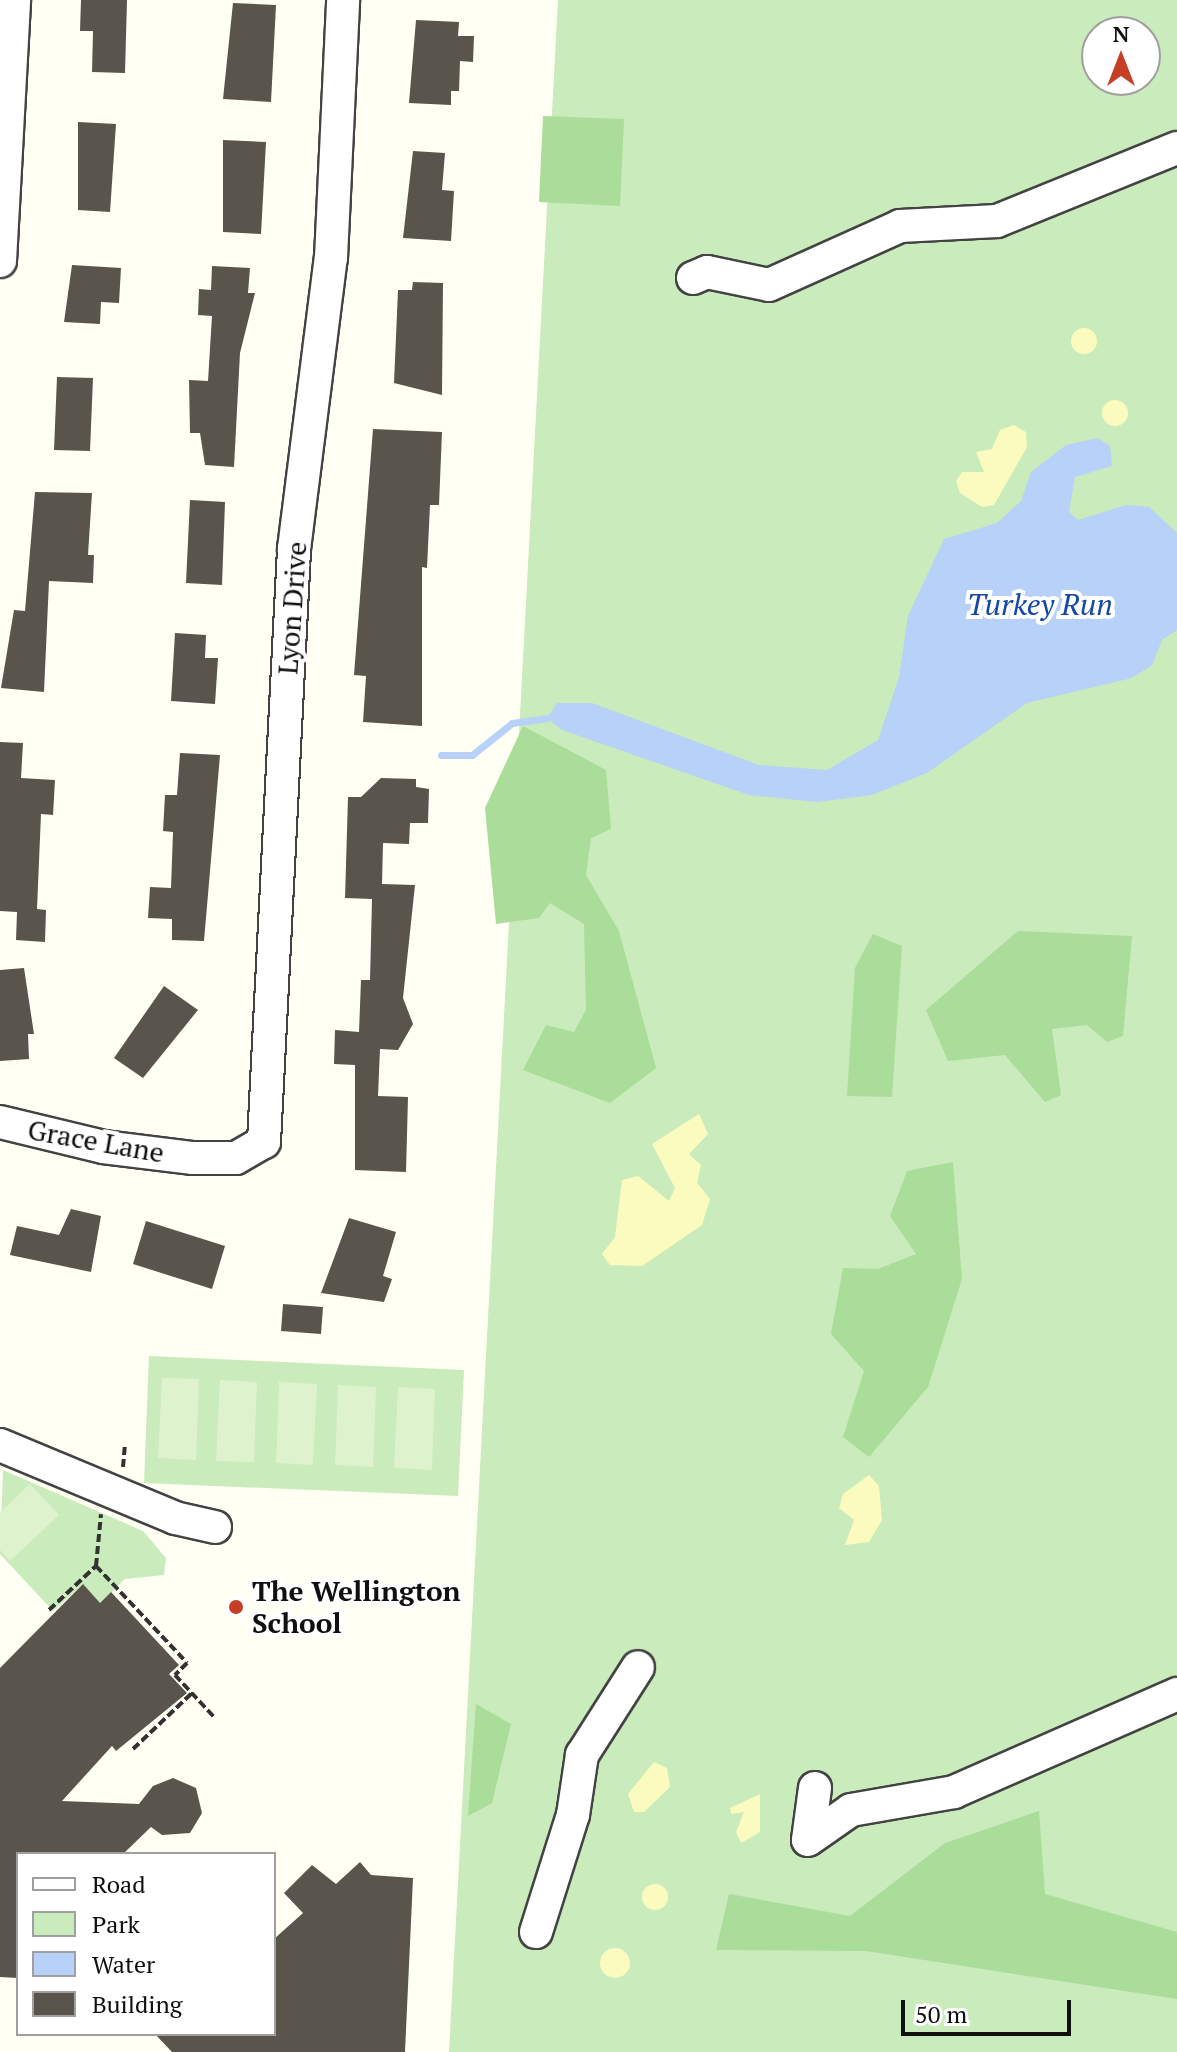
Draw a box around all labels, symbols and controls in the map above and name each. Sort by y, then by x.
north arrow [1081,16,1161,96]
text: N [1113,19,1129,48]
street label: Lyon Drive [271,540,313,676]
water label: Turkey Run [967,586,1113,622]
street label: Grace Lane [25,1112,167,1170]
place label: The Wellington School [252,1574,461,1640]
marker: The Wellington School [227,1598,245,1616]
legend [16,1852,276,2036]
text: Road [92,1868,146,1900]
text: Park [92,1908,140,1940]
text: Water [92,1948,155,1980]
scale bar [905,1984,1075,2034]
text: Building [92,1988,182,2020]
text: 50 m [915,1998,967,2030]

